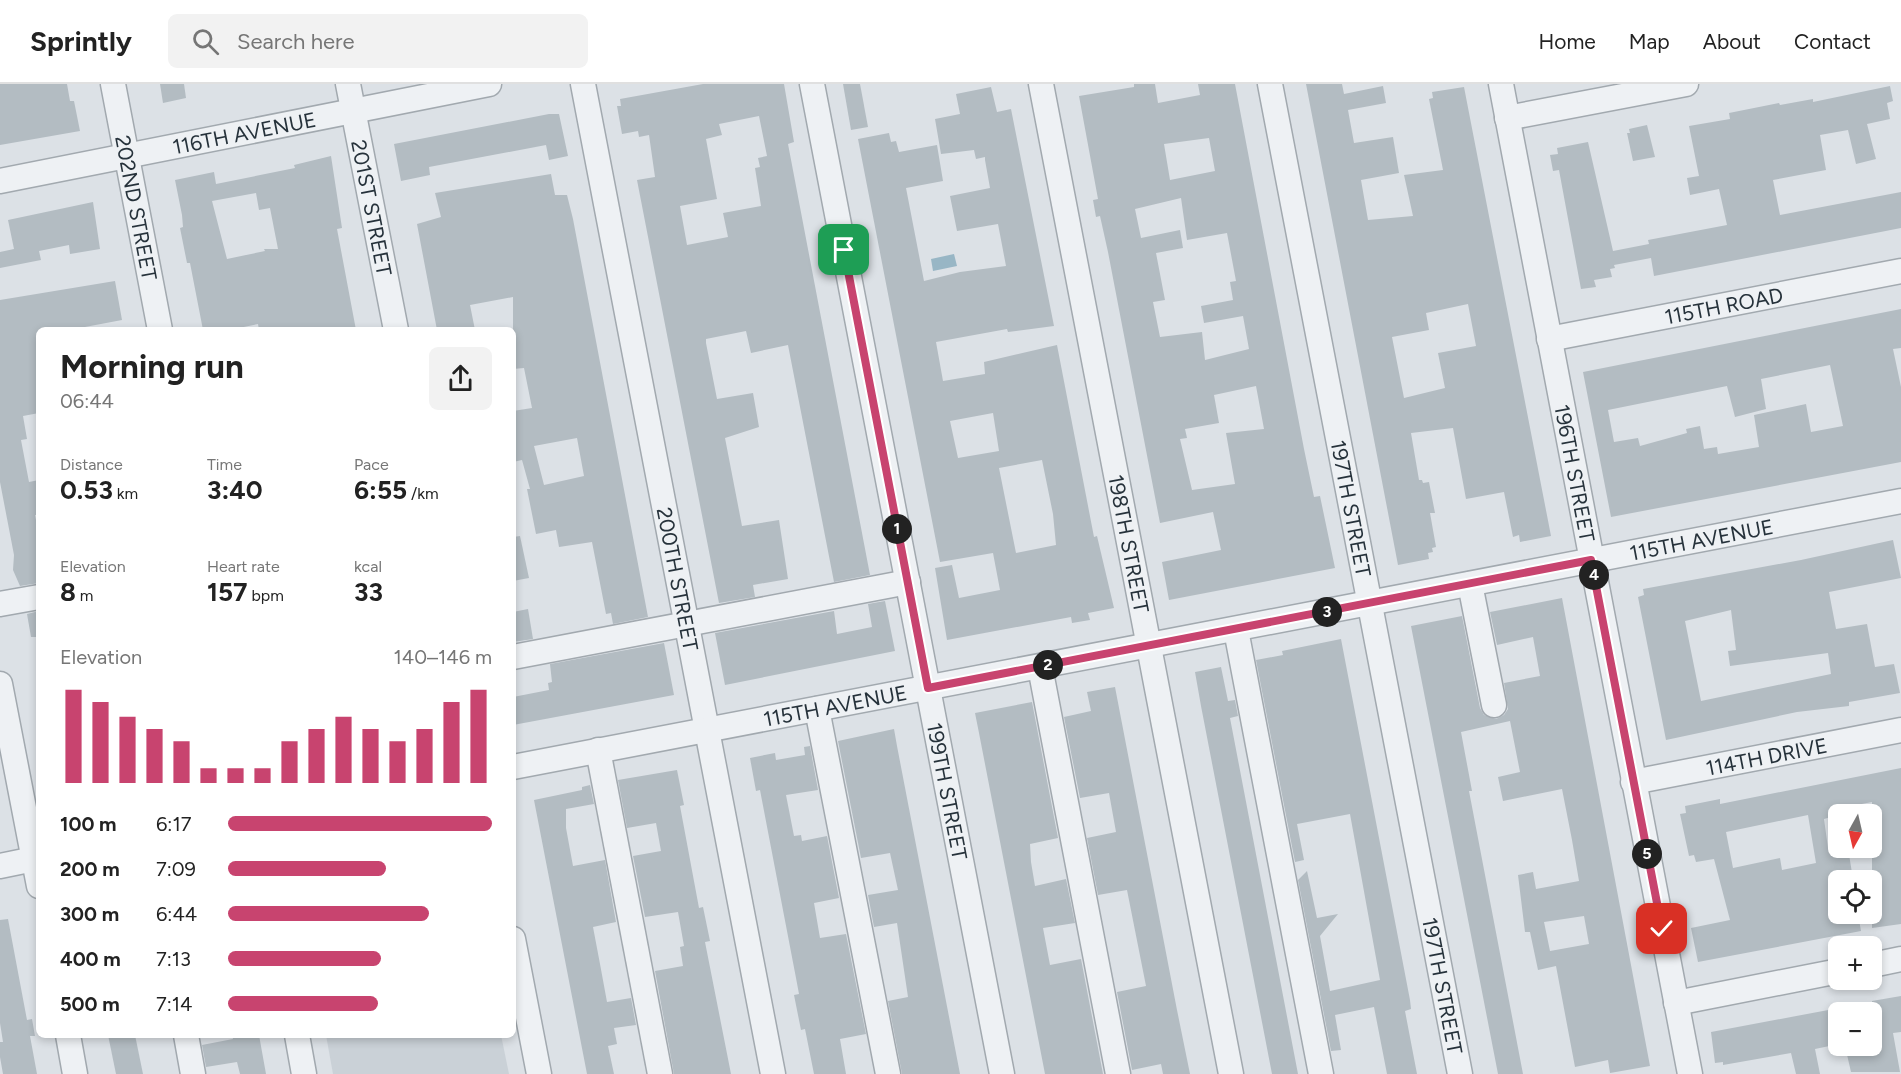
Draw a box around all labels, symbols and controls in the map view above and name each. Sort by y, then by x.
search box [168,14,588,68]
text: Sprintly [30,24,132,58]
icon: search [189,25,222,58]
text: Search here [237,28,354,55]
text: Home [1539,29,1596,54]
text: Map [1629,29,1670,54]
text: About [1703,29,1761,54]
text: Contact [1794,29,1871,54]
street label: 116TH AVENUE [170,106,318,159]
street label: 202ND STREET [111,133,163,283]
street label: 201ST STREET [347,138,398,278]
pin [818,224,869,275]
icon: arrive [827,233,860,266]
street label: 115TH ROAD [1662,282,1785,329]
text: Morning run [60,347,244,386]
button: share [429,347,492,410]
text: 06:44 [60,389,114,413]
street label: 196TH STREET [1550,402,1601,544]
street label: 197TH STREET [1326,438,1377,579]
text: Distance [60,455,123,474]
text: Time [207,455,242,474]
text: Pace [354,455,389,474]
street label: 198TH STREET [1104,472,1155,615]
text: 0.53 [60,474,113,506]
text: 3:40 [207,474,263,506]
text: 6:55 [354,474,407,506]
text: km [113,484,138,503]
text: /km [407,484,439,503]
street label: 200TH STREET [652,505,704,653]
street label: 115TH AVENUE [1627,513,1775,565]
pin: 1 [882,514,912,544]
text: 1 [894,519,900,538]
text: Elevation [60,557,126,576]
text: Heart rate [207,557,280,576]
text: kcal [354,557,382,576]
pin: 4 [1579,560,1609,590]
text: 4 [1589,565,1599,584]
text: 8 [60,576,76,608]
text: 157 [207,576,248,608]
text: 33 [354,576,383,608]
text: m [76,586,94,605]
text: bpm [248,586,284,605]
pin: 3 [1312,597,1342,627]
text: 3 [1323,602,1331,621]
text: Elevation [60,645,142,669]
text: 140–146 m [394,645,492,669]
pin: 2 [1033,650,1063,680]
text: 2 [1043,655,1053,674]
street label: 115TH AVENUE [761,679,909,731]
street label: 199TH STREET [922,720,973,862]
street label: 114TH DRIVE [1704,732,1829,780]
north arrow [1828,804,1882,858]
map controls [1828,804,1882,1056]
text: 100 m [60,812,117,836]
text: 6:17 [156,812,191,836]
pin: 5 [1632,839,1662,869]
text: 5 [1642,844,1652,863]
text: 200 m [60,857,120,881]
text: 7:09 [156,857,196,881]
button: locate [1828,870,1882,924]
text: 300 m [60,902,119,926]
text: 6:44 [156,902,197,926]
pin [1636,903,1687,954]
icon: check [1645,912,1678,945]
street label: 197TH STREET [1418,915,1468,1056]
button: + [1828,936,1882,990]
text: 400 m [60,947,121,971]
text: 7:13 [156,947,191,971]
text: 500 m [60,992,120,1016]
text: 7:14 [156,992,192,1016]
button: − [1828,1002,1882,1056]

